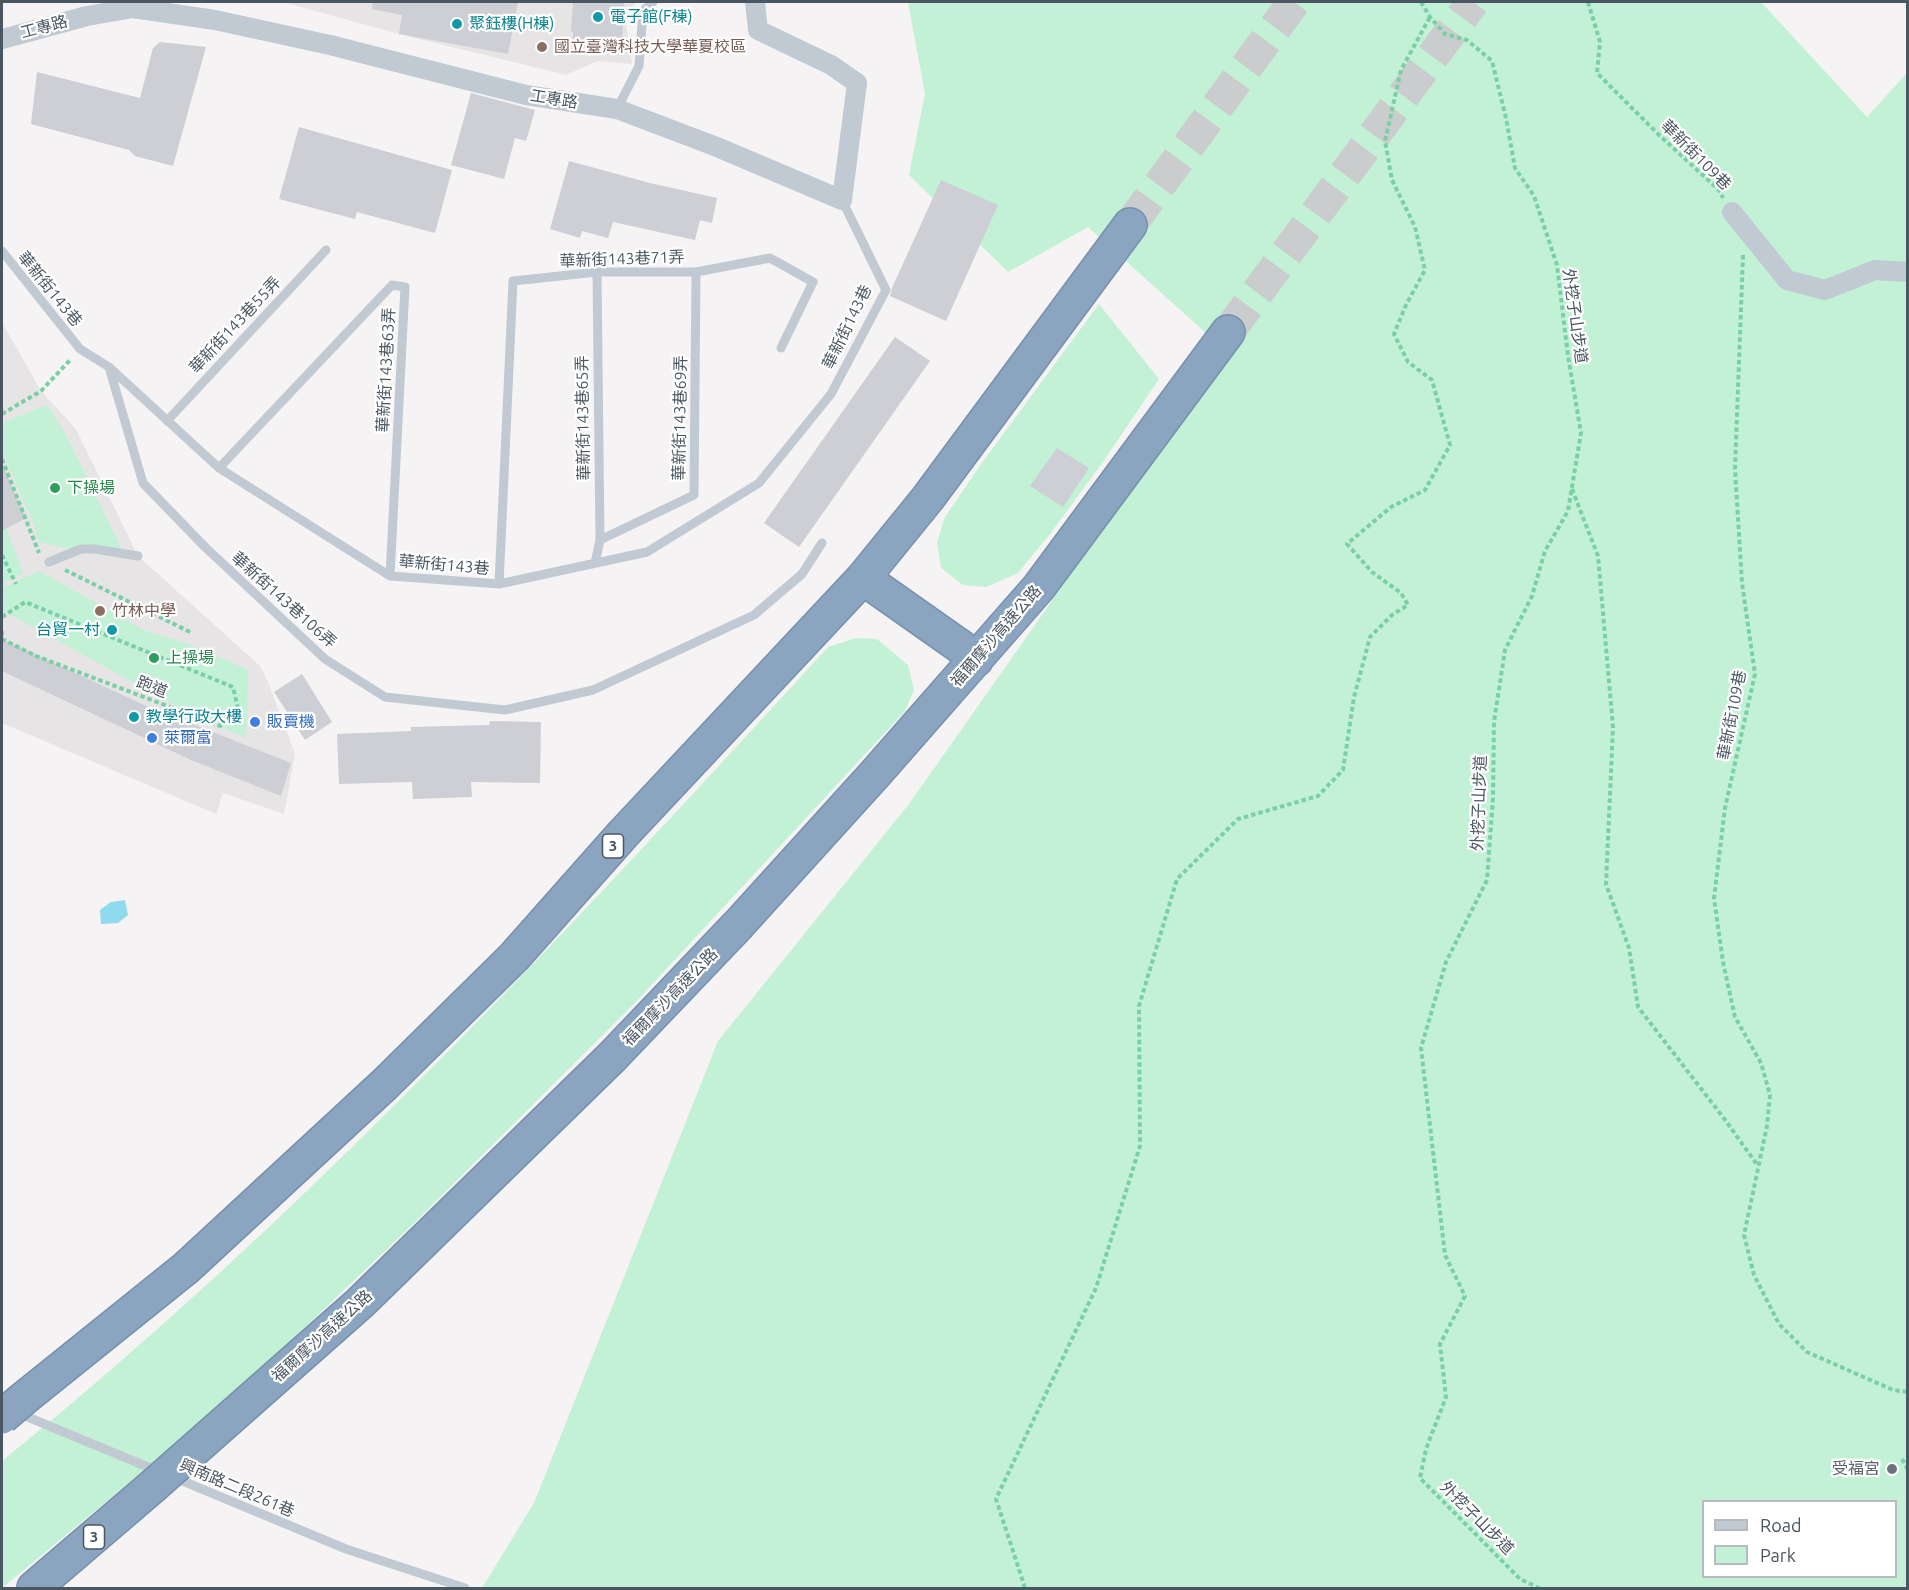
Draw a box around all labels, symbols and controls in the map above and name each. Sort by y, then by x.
place label: 電子館(F棟) [610,7,692,27]
marker: 電子館(F棟) [591,10,605,24]
street label: 工專路 [18,12,70,42]
place label: 聚鈺樓(H棟) [469,14,554,34]
marker: 聚鈺樓(H棟) [450,17,464,31]
place label: 國立臺灣科技大學華夏校區 [554,37,746,57]
marker: 國立臺灣科技大學華夏校區 [535,40,549,54]
street label: 工專路 [529,86,579,112]
street label: 華新街109巷 [1657,116,1735,194]
street label: 華新街143巷71弄 [559,247,685,271]
street label: 華新街143巷 [14,248,86,330]
street label: 外挖子山步道 [1559,267,1591,365]
street label: 華新街143巷55弄 [185,273,285,377]
street label: 華新街143巷 [818,282,876,372]
street label: 華新街143巷63弄 [373,307,399,433]
street label: 華新街143巷65弄 [572,355,594,481]
street label: 華新街143巷69弄 [669,355,691,481]
place label: 下操場 [67,478,115,498]
marker: 下操場 [48,481,62,495]
street label: 華新街143巷106弄 [228,548,340,652]
street label: 華新街143巷 [398,551,490,579]
street label: 福爾摩沙高速公路 [947,581,1045,691]
place label: 竹林中學 [112,601,176,621]
marker: 竹林中學 [93,604,107,618]
place label: 台貿一村 [36,620,100,640]
marker: 台貿一村 [105,623,119,637]
place label: 上操場 [166,648,214,668]
marker: 上操場 [147,651,161,665]
street label: 華新街109巷 [1714,668,1750,762]
street label: 跑道 [134,672,170,702]
place label: 教學行政大樓 [146,707,242,727]
marker: 教學行政大樓 [127,710,141,724]
place label: 販賣機 [267,712,315,732]
marker: 販賣機 [248,715,262,729]
place label: 萊爾富 [164,728,212,748]
marker: 萊爾富 [145,731,159,745]
street label: 外挖子山步道 [1468,755,1490,851]
road number: 3 [602,834,624,858]
street label: 福爾摩沙高速公路 [619,944,721,1050]
street label: 福爾摩沙高速公路 [268,1286,376,1386]
street label: 興南路二段261巷 [177,1455,297,1521]
place label: 受福宮 [1832,1459,1880,1479]
marker: 受福宮 [1885,1462,1899,1476]
street label: 外挖子山步道 [1436,1477,1518,1559]
legend [1702,1500,1897,1578]
text: Road [1760,1515,1802,1535]
road number: 3 [84,1525,104,1549]
text: Park [1760,1545,1796,1565]

